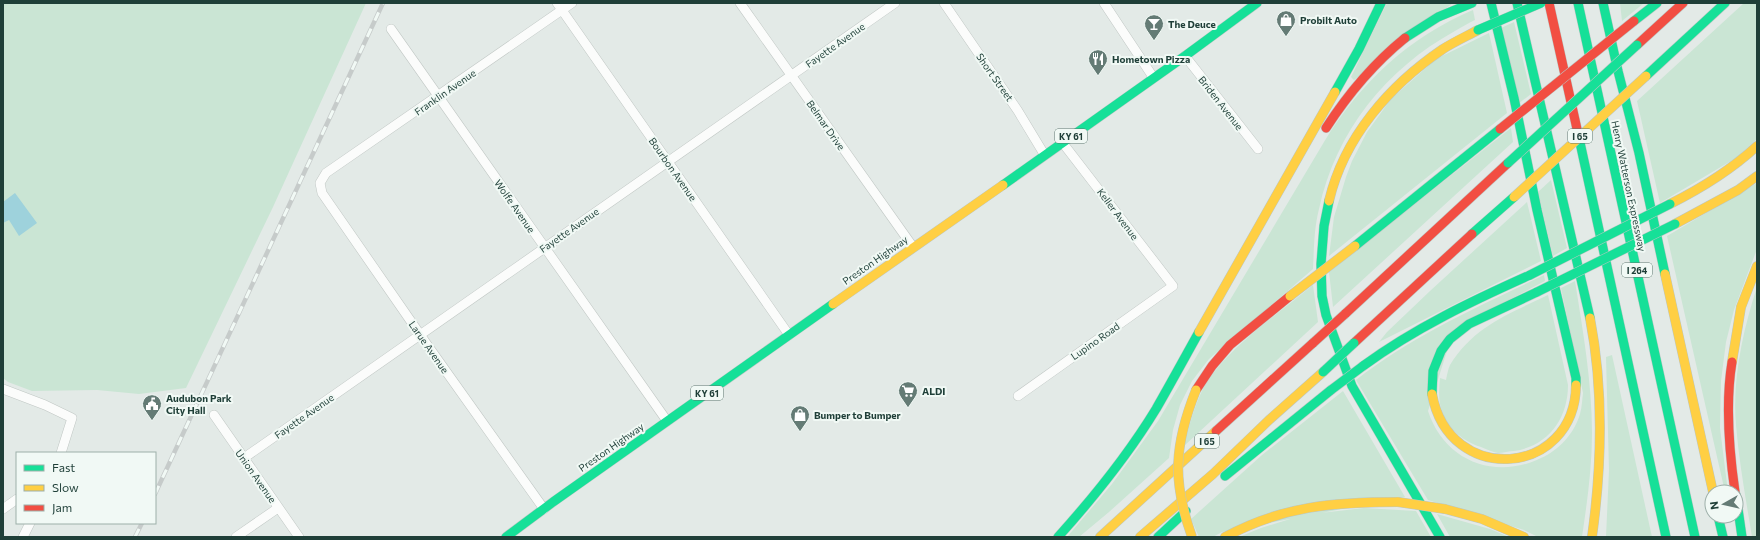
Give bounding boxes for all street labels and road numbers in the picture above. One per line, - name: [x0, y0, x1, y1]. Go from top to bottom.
- street label: Fayette Avenue: [803, 20, 867, 70]
- street label: Short Street: [974, 51, 1016, 103]
- street label: Franklin Avenue: [412, 66, 478, 118]
- street label: Briden Avenue: [1196, 74, 1246, 132]
- street label: Belmar Drive: [804, 98, 848, 152]
- street label: Henry Watterson Expressway: [1609, 120, 1649, 252]
- road number: KY 61: [1055, 129, 1087, 143]
- road number: I 65: [1568, 129, 1592, 143]
- street label: Bourbon Avenue: [647, 135, 699, 203]
- street label: Wolfe Avenue: [492, 177, 538, 235]
- street label: Keller Avenue: [1095, 186, 1141, 242]
- street label: Fayette Avenue: [537, 205, 601, 255]
- street label: Preston Highway: [840, 233, 910, 287]
- road number: I 264: [1622, 263, 1652, 277]
- street label: Larue Avenue: [407, 319, 451, 375]
- street label: Lupino Road: [1068, 320, 1122, 362]
- road number: KY 61: [691, 386, 723, 400]
- street label: Fayette Avenue: [272, 391, 336, 441]
- street label: Preston Highway: [576, 420, 646, 474]
- road number: I 65: [1195, 434, 1219, 448]
- street label: Union Avenue: [233, 447, 279, 505]

